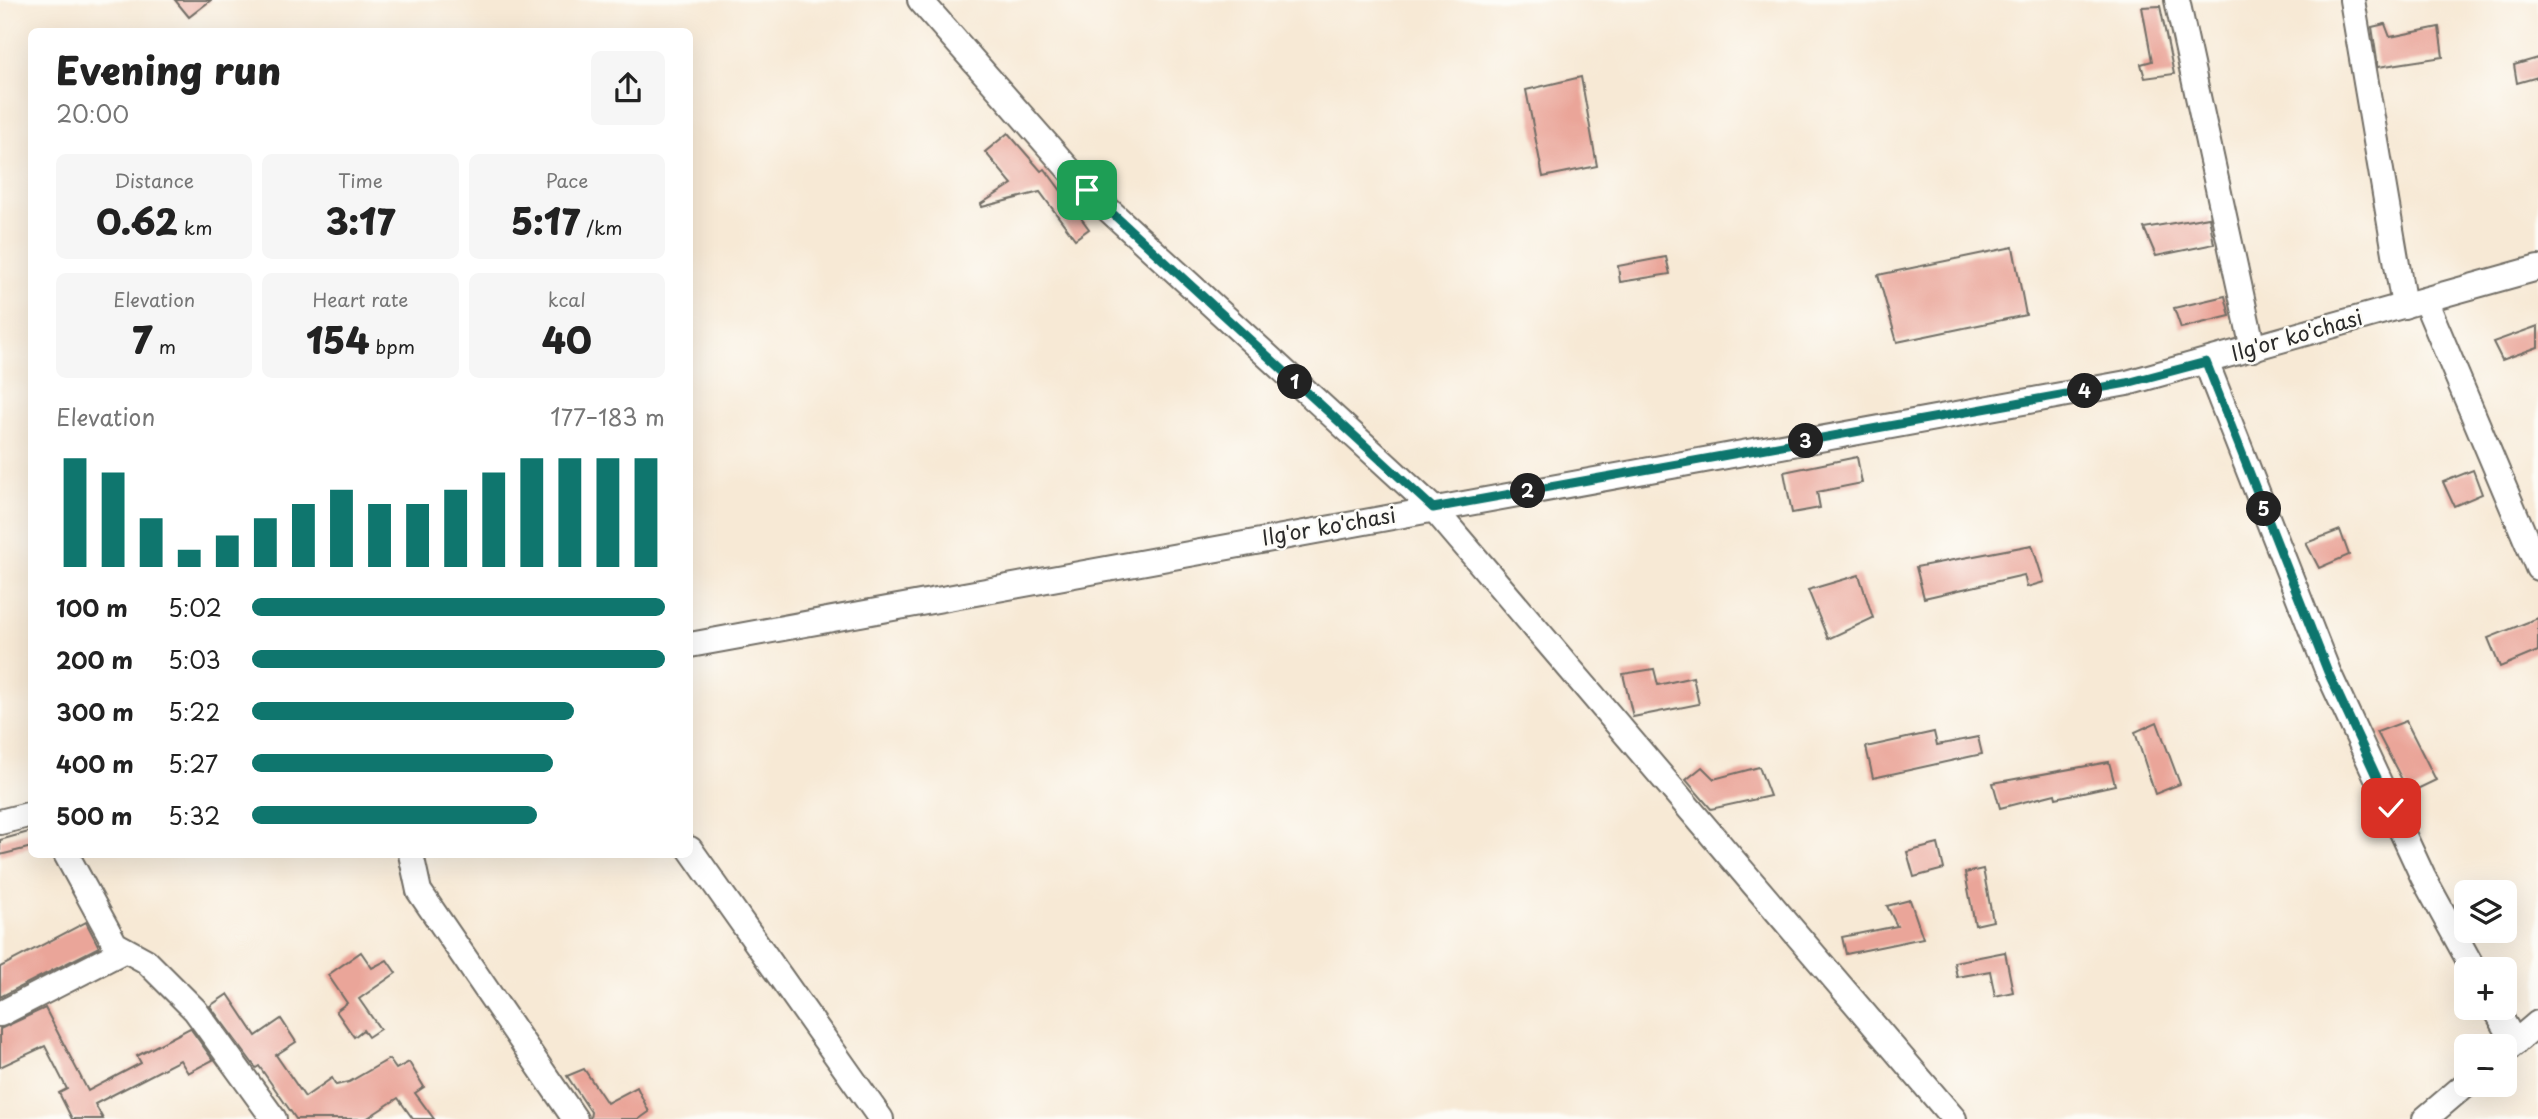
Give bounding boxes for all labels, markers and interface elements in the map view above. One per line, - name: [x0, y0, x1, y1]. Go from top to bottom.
- text: Evening run: [56, 41, 281, 98]
- button: share: [591, 51, 665, 125]
- text: 20:00: [56, 96, 129, 131]
- pin: [1057, 160, 1117, 220]
- text: Distance: [114, 166, 194, 194]
- text: Time: [338, 166, 383, 194]
- text: Pace: [545, 166, 588, 194]
- icon: arrive: [1068, 171, 1106, 209]
- text: 0.62: [96, 194, 178, 247]
- text: 3:17: [326, 194, 395, 247]
- text: 5:17: [511, 194, 580, 247]
- text: km: [178, 213, 212, 241]
- text: /km: [580, 213, 623, 241]
- text: Elevation: [113, 285, 195, 313]
- text: Heart rate: [313, 285, 408, 313]
- text: kcal: [548, 285, 586, 313]
- street label: Ilg'or ko'chasi: [2227, 300, 2366, 368]
- text: 7: [132, 313, 153, 366]
- text: 154: [306, 313, 369, 366]
- text: 40: [542, 313, 592, 366]
- text: m: [153, 332, 176, 360]
- text: bpm: [369, 332, 415, 360]
- pin: 1: [1278, 364, 1312, 400]
- text: 1: [1290, 367, 1299, 395]
- pin: 4: [2068, 374, 2102, 408]
- text: 4: [2078, 376, 2091, 404]
- text: Elevation: [56, 399, 155, 434]
- text: 177–183 m: [550, 399, 665, 434]
- pin: 3: [1788, 424, 1824, 458]
- text: 3: [1799, 426, 1812, 454]
- pin: 2: [1510, 474, 1546, 508]
- text: 2: [1521, 476, 1534, 504]
- pin: 5: [2246, 491, 2282, 526]
- text: 5: [2257, 494, 2270, 522]
- street label: Ilg'or ko'chasi: [1259, 498, 1398, 553]
- text: 100 m: [56, 590, 128, 625]
- text: 5:02: [168, 590, 222, 625]
- text: 200 m: [56, 642, 133, 677]
- text: 5:03: [168, 642, 221, 677]
- text: 300 m: [56, 694, 134, 729]
- text: 5:22: [168, 694, 220, 729]
- text: 400 m: [56, 746, 134, 781]
- text: 5:27: [168, 746, 218, 781]
- pin: [2361, 778, 2421, 838]
- icon: check: [2372, 789, 2410, 827]
- text: 500 m: [56, 798, 133, 833]
- text: 5:32: [168, 798, 220, 833]
- map controls: [2454, 880, 2517, 1097]
- button: layers: [2454, 880, 2517, 943]
- button: +: [2454, 957, 2517, 1020]
- button: −: [2454, 1034, 2517, 1097]

